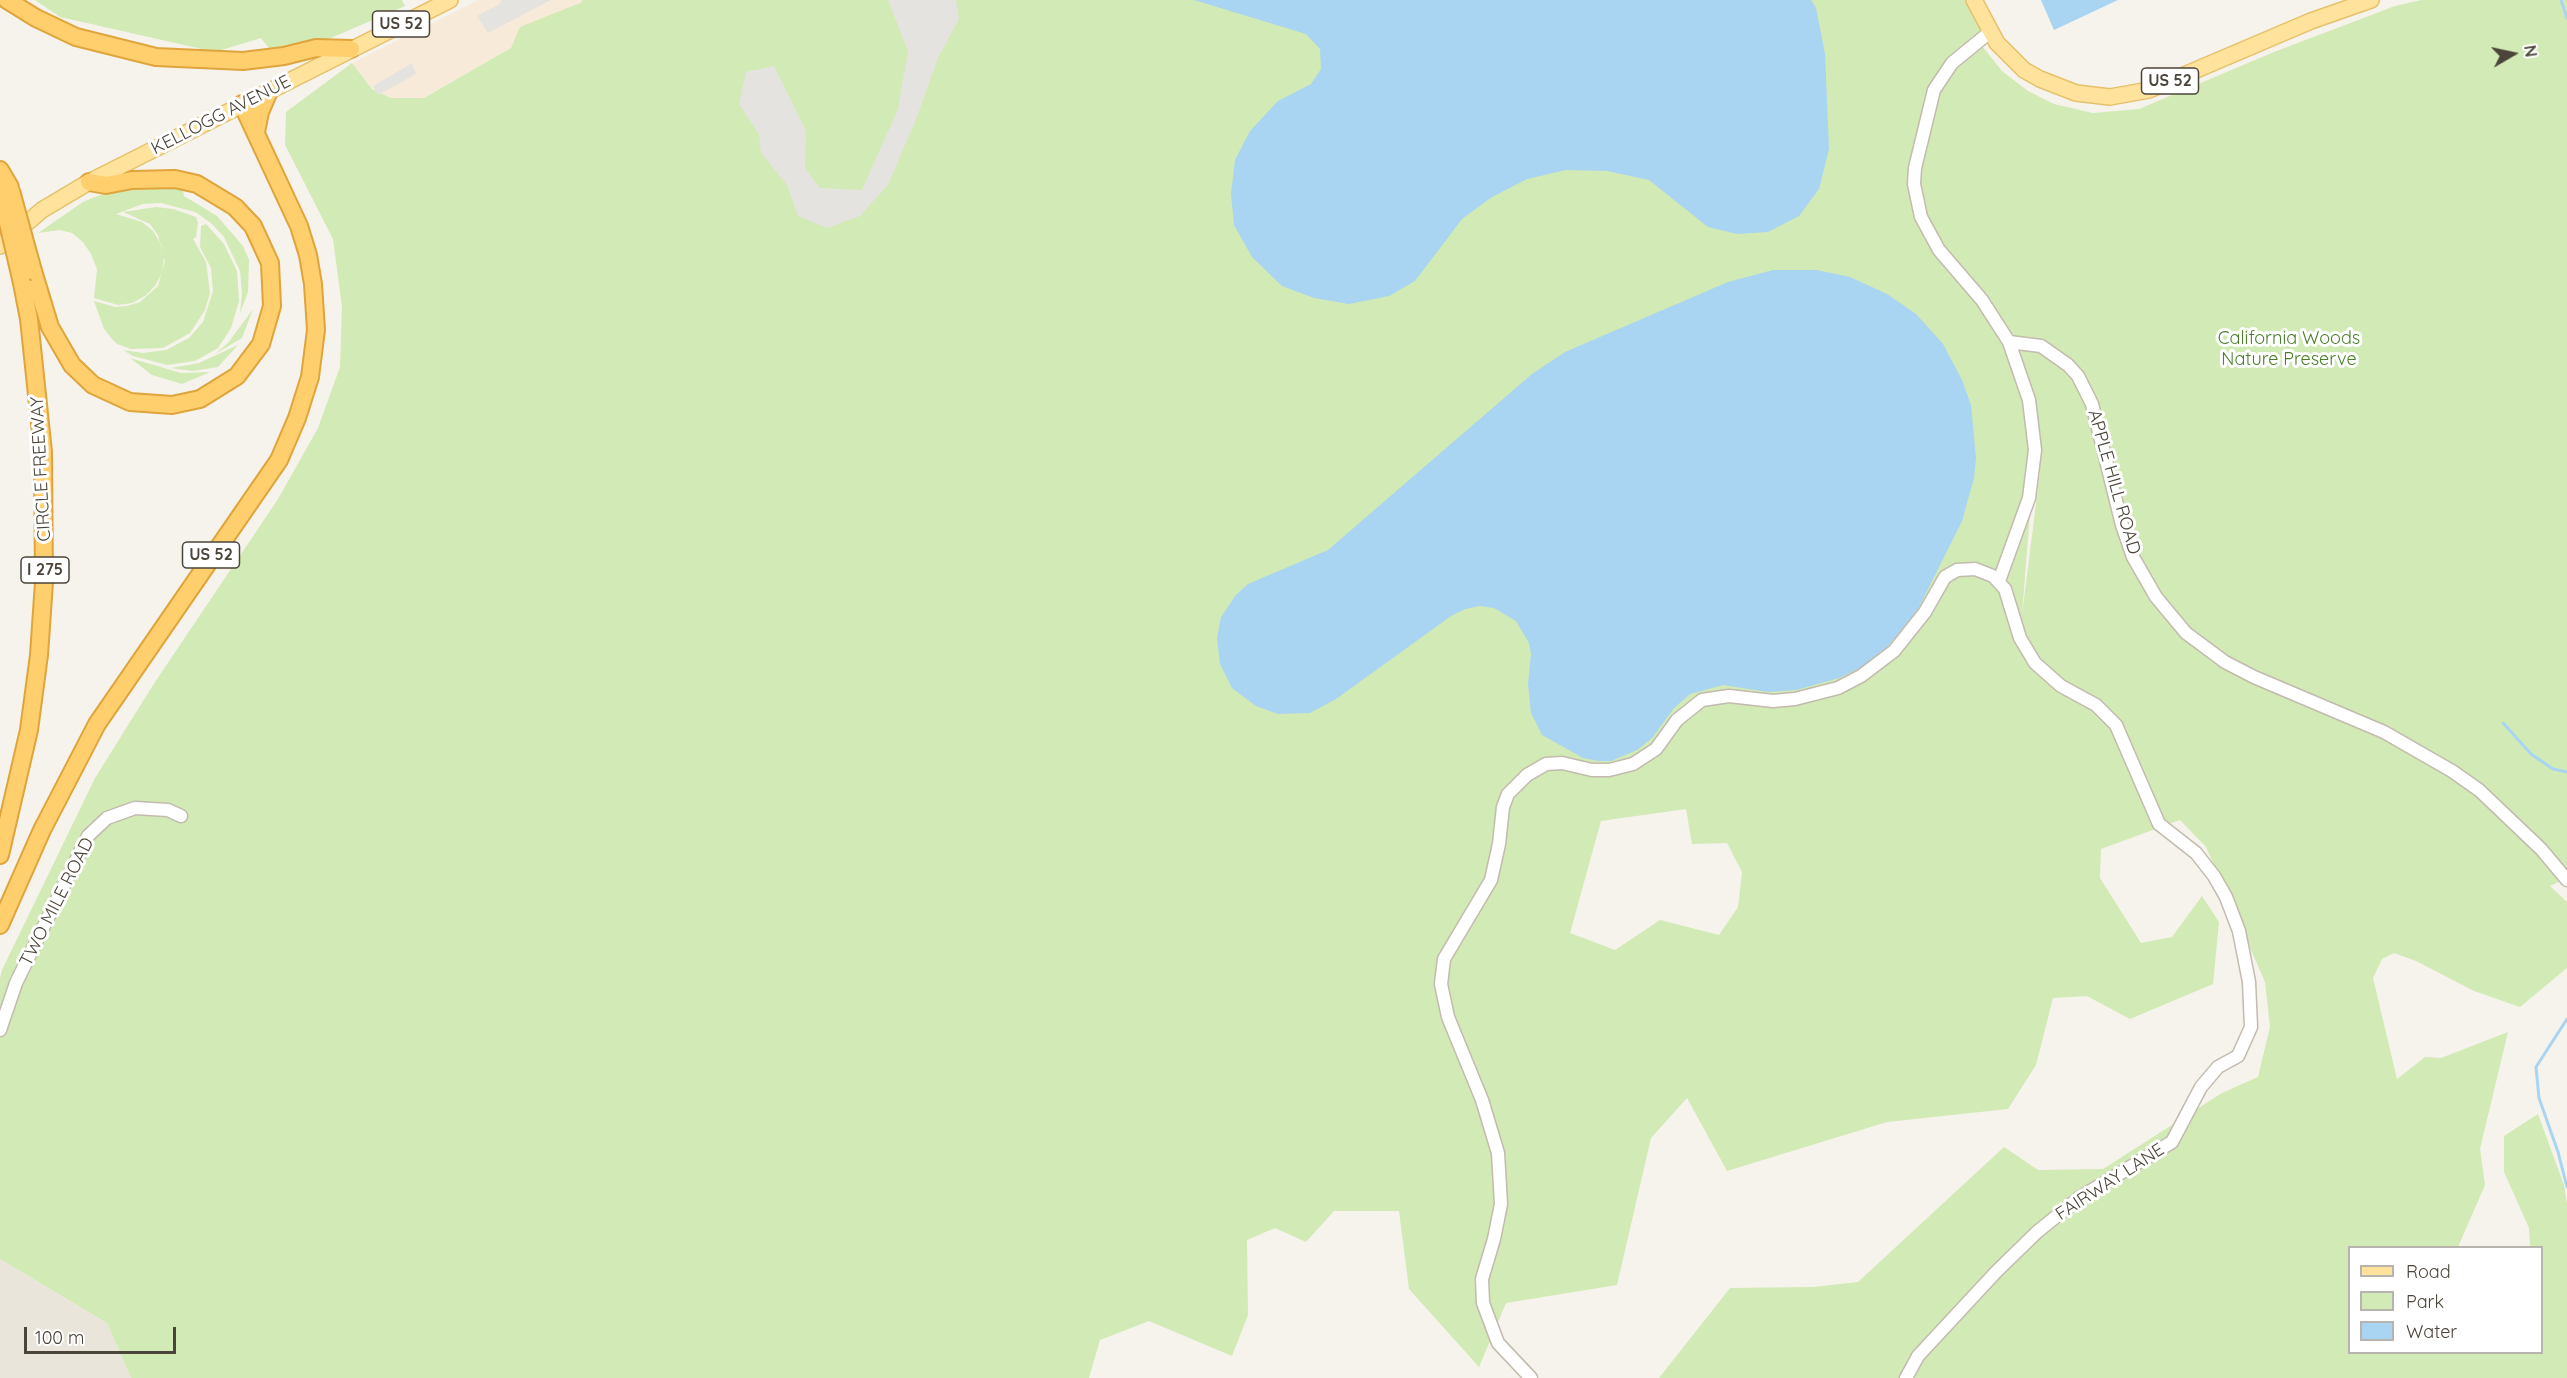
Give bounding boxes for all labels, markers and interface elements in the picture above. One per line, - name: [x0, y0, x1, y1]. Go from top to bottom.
- road number: US 52: [372, 11, 430, 37]
- north arrow: [2483, 24, 2543, 84]
- text: N: [2520, 44, 2542, 59]
- road number: US 52: [2142, 68, 2198, 94]
- street label: KELLOGG AVENUE: [148, 71, 294, 159]
- park label: California Woods Nature Preserve: [2218, 328, 2360, 370]
- street label: CIRCLE FREEWAY: [26, 396, 56, 542]
- street label: APPLE HILL ROAD: [2083, 407, 2145, 557]
- road number: US 52: [182, 542, 240, 568]
- road number: I 275: [21, 557, 69, 583]
- street label: TWO MILE ROAD: [15, 834, 99, 970]
- street label: FAIRWAY LANE: [2052, 1139, 2168, 1225]
- legend: [2348, 1246, 2543, 1354]
- text: Road: [2406, 1260, 2451, 1283]
- text: Park: [2406, 1290, 2444, 1313]
- scale bar: [27, 1315, 178, 1353]
- text: Water: [2406, 1320, 2457, 1343]
- text: 100 m: [35, 1326, 84, 1349]

